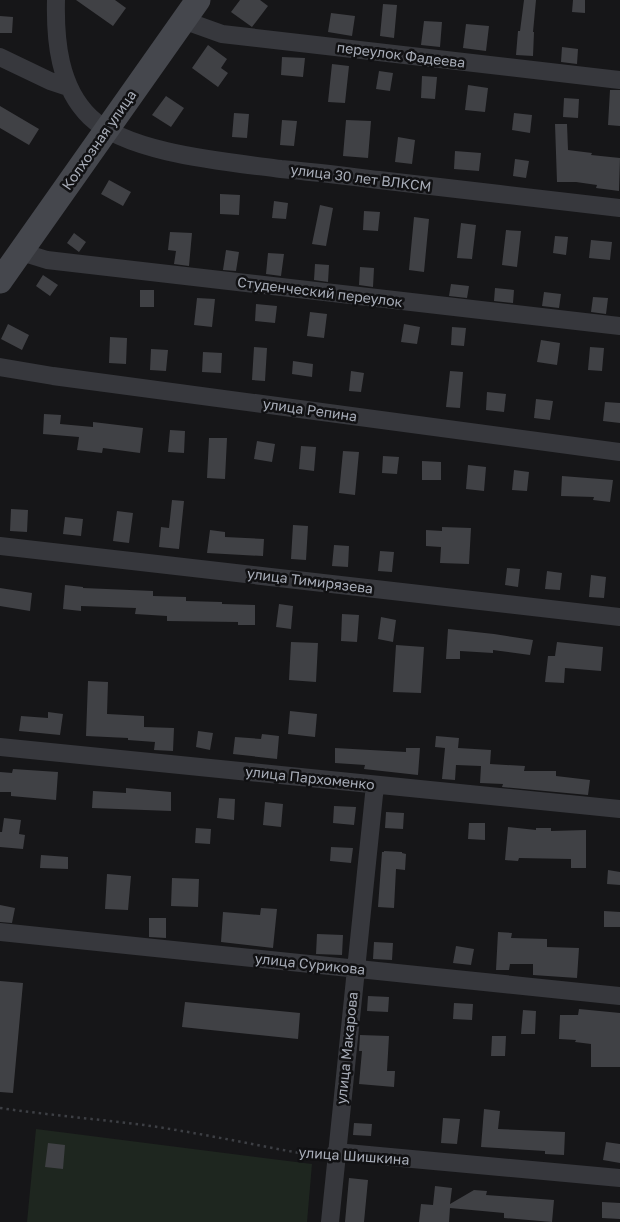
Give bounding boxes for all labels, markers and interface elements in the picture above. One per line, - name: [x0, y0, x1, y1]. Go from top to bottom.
- street label: переулок Фадеева: [336, 38, 466, 71]
- street label: Колхозная улица: [58, 86, 139, 193]
- street label: улица 30 лет ВЛКСМ: [290, 160, 433, 195]
- street label: Студенческий переулок: [236, 273, 404, 310]
- street label: улица Репина: [262, 394, 358, 425]
- street label: улица Тимирязева: [246, 564, 374, 597]
- street label: улица Пархоменко: [245, 762, 376, 793]
- street label: улица Сурикова: [254, 949, 366, 978]
- street label: улица Макарова: [332, 991, 361, 1105]
- street label: улица Шишкина: [298, 1143, 410, 1168]

